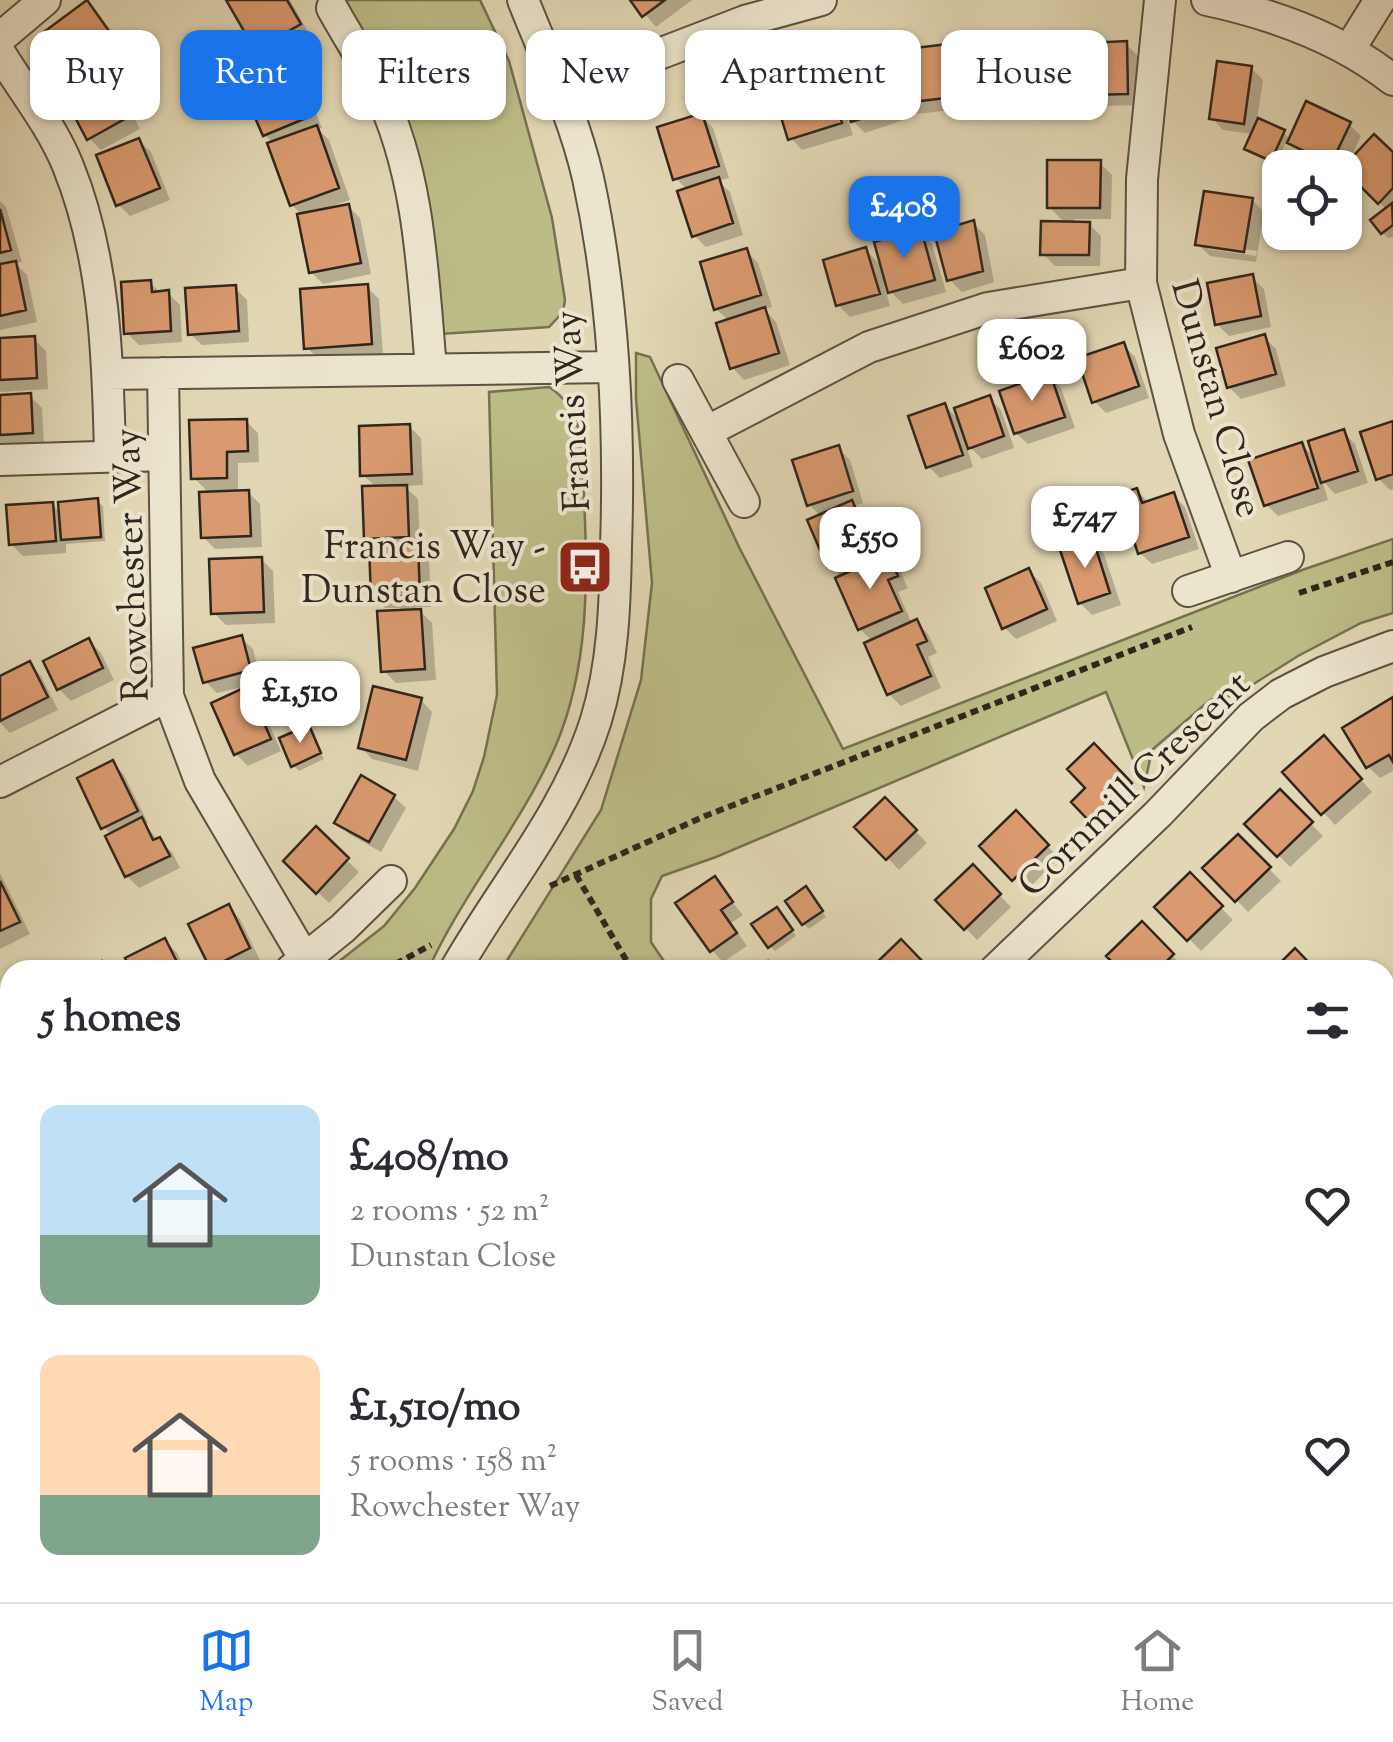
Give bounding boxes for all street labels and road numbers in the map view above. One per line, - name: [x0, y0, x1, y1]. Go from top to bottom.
- street label: Dunstan Close: [1154, 274, 1274, 524]
- street label: Francis Way: [543, 309, 607, 513]
- street label: Rowchester Way: [102, 427, 166, 703]
- street label: Cornmill Crescent: [1007, 660, 1264, 911]

